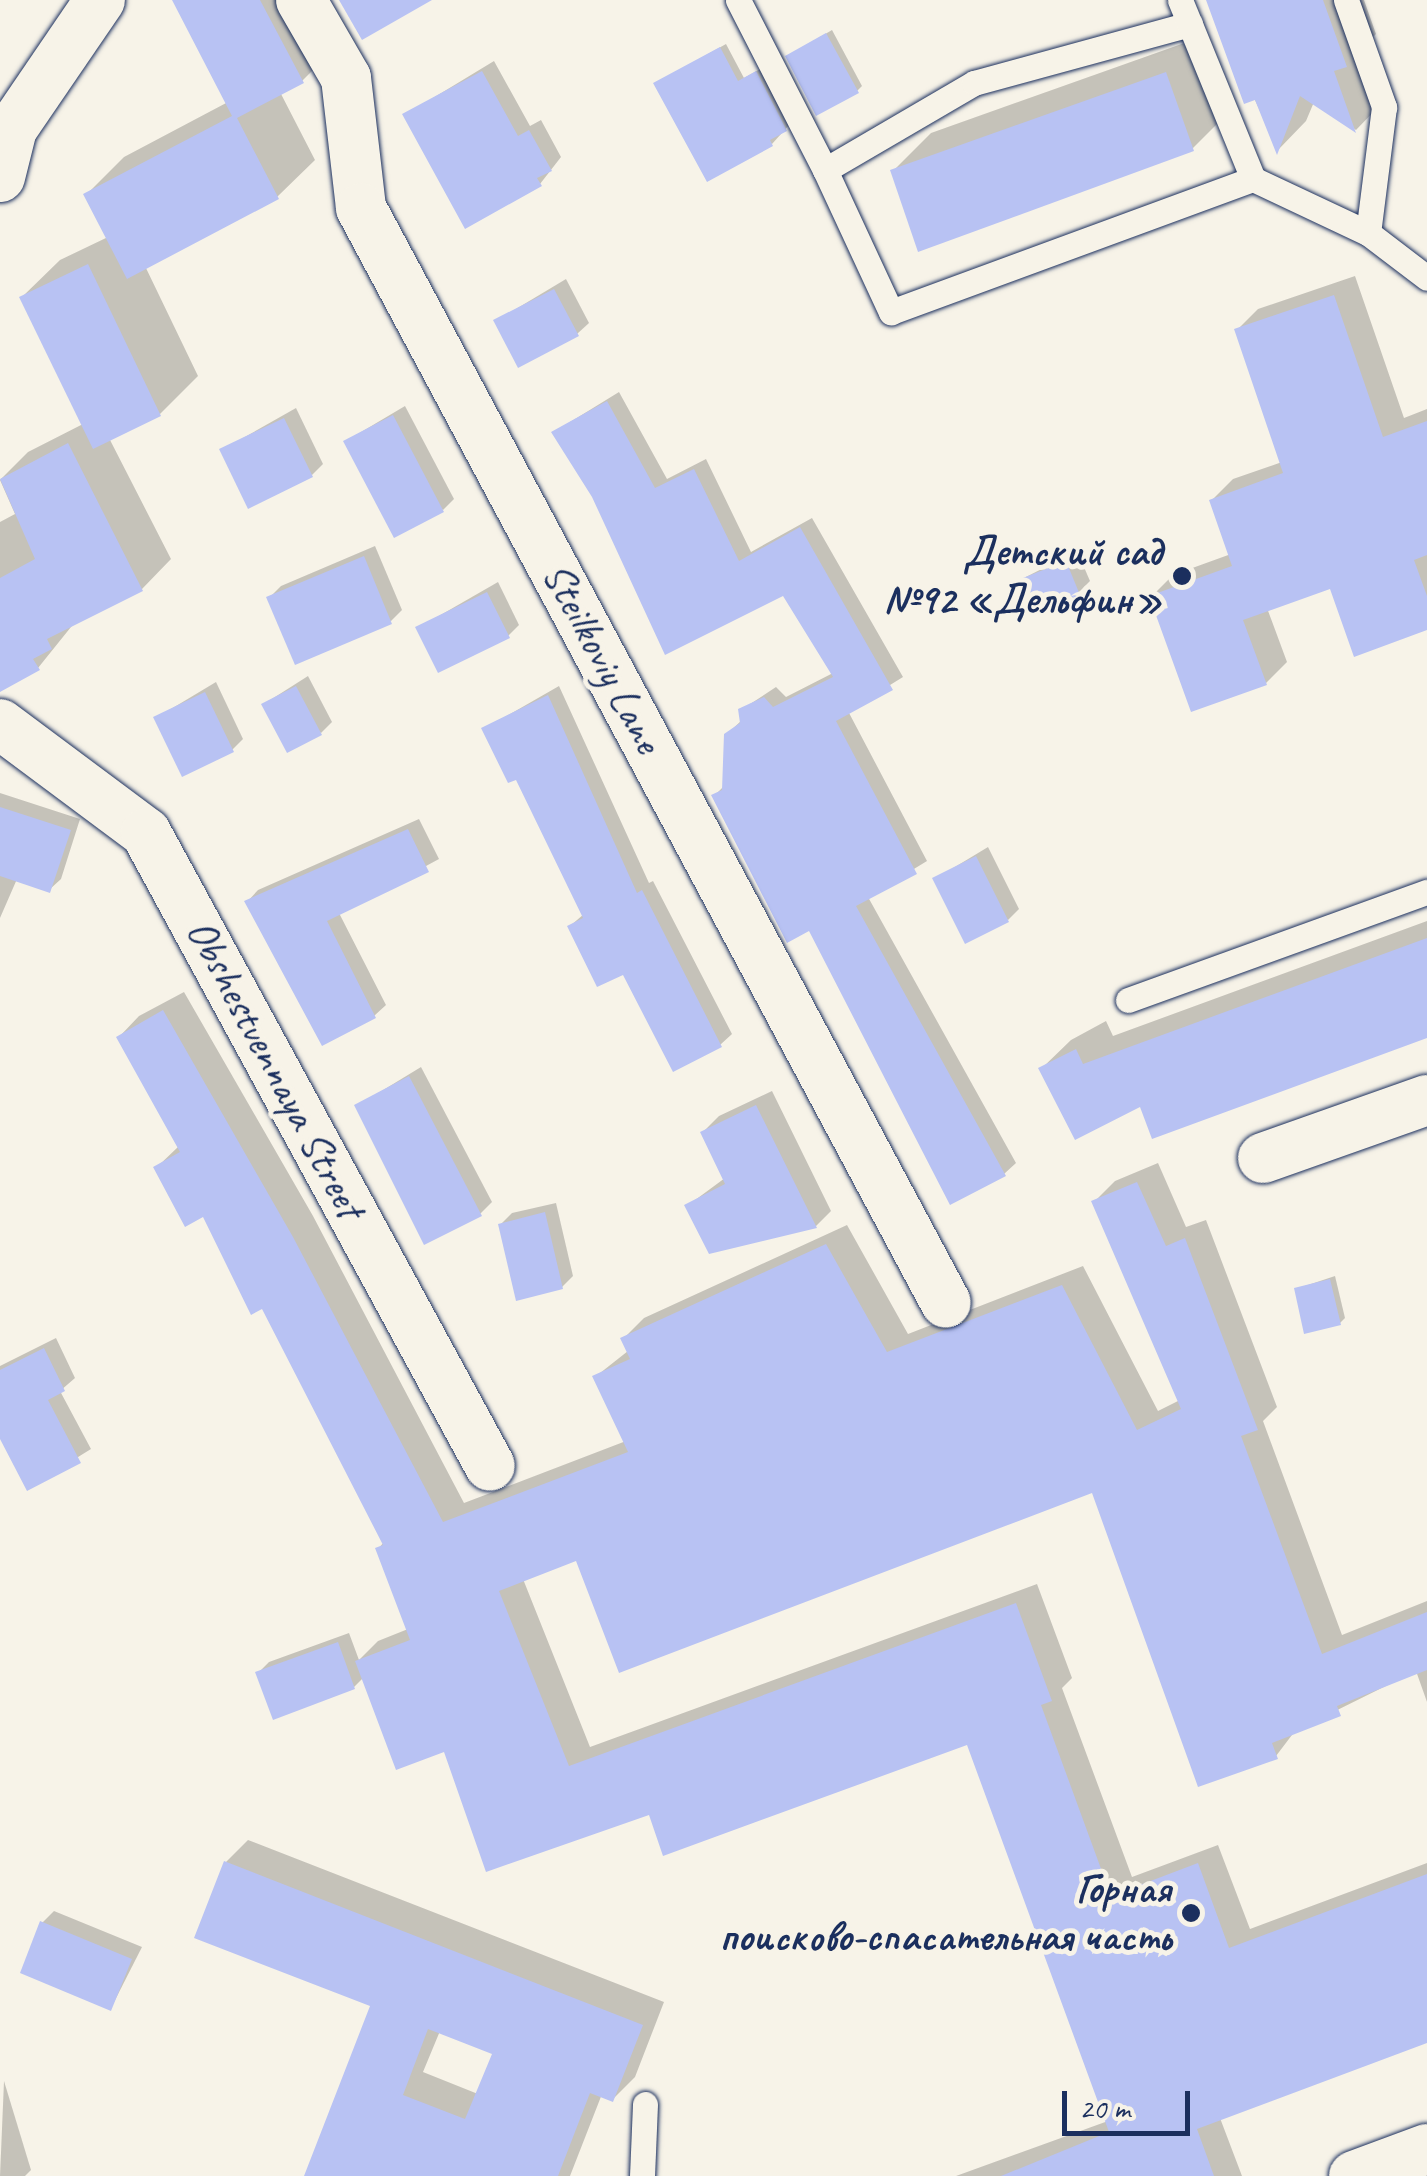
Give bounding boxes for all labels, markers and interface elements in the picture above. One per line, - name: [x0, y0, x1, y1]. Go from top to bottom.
- place label: Детский сад №92 «Дельфин»: [883, 527, 1162, 626]
- street label: Steilkoviy Lane: [531, 554, 673, 762]
- marker: Детский сад №92 «Дельфин»: [1171, 565, 1193, 587]
- street label: Obshestvennaya Street: [175, 911, 375, 1227]
- place label: Горная поисково-спасательная часть: [718, 1864, 1171, 1962]
- marker: Горная поисково-спасательная часть: [1180, 1902, 1202, 1924]
- scale bar: [1067, 2071, 1194, 2133]
- text: 20 m: [1079, 2089, 1130, 2127]

